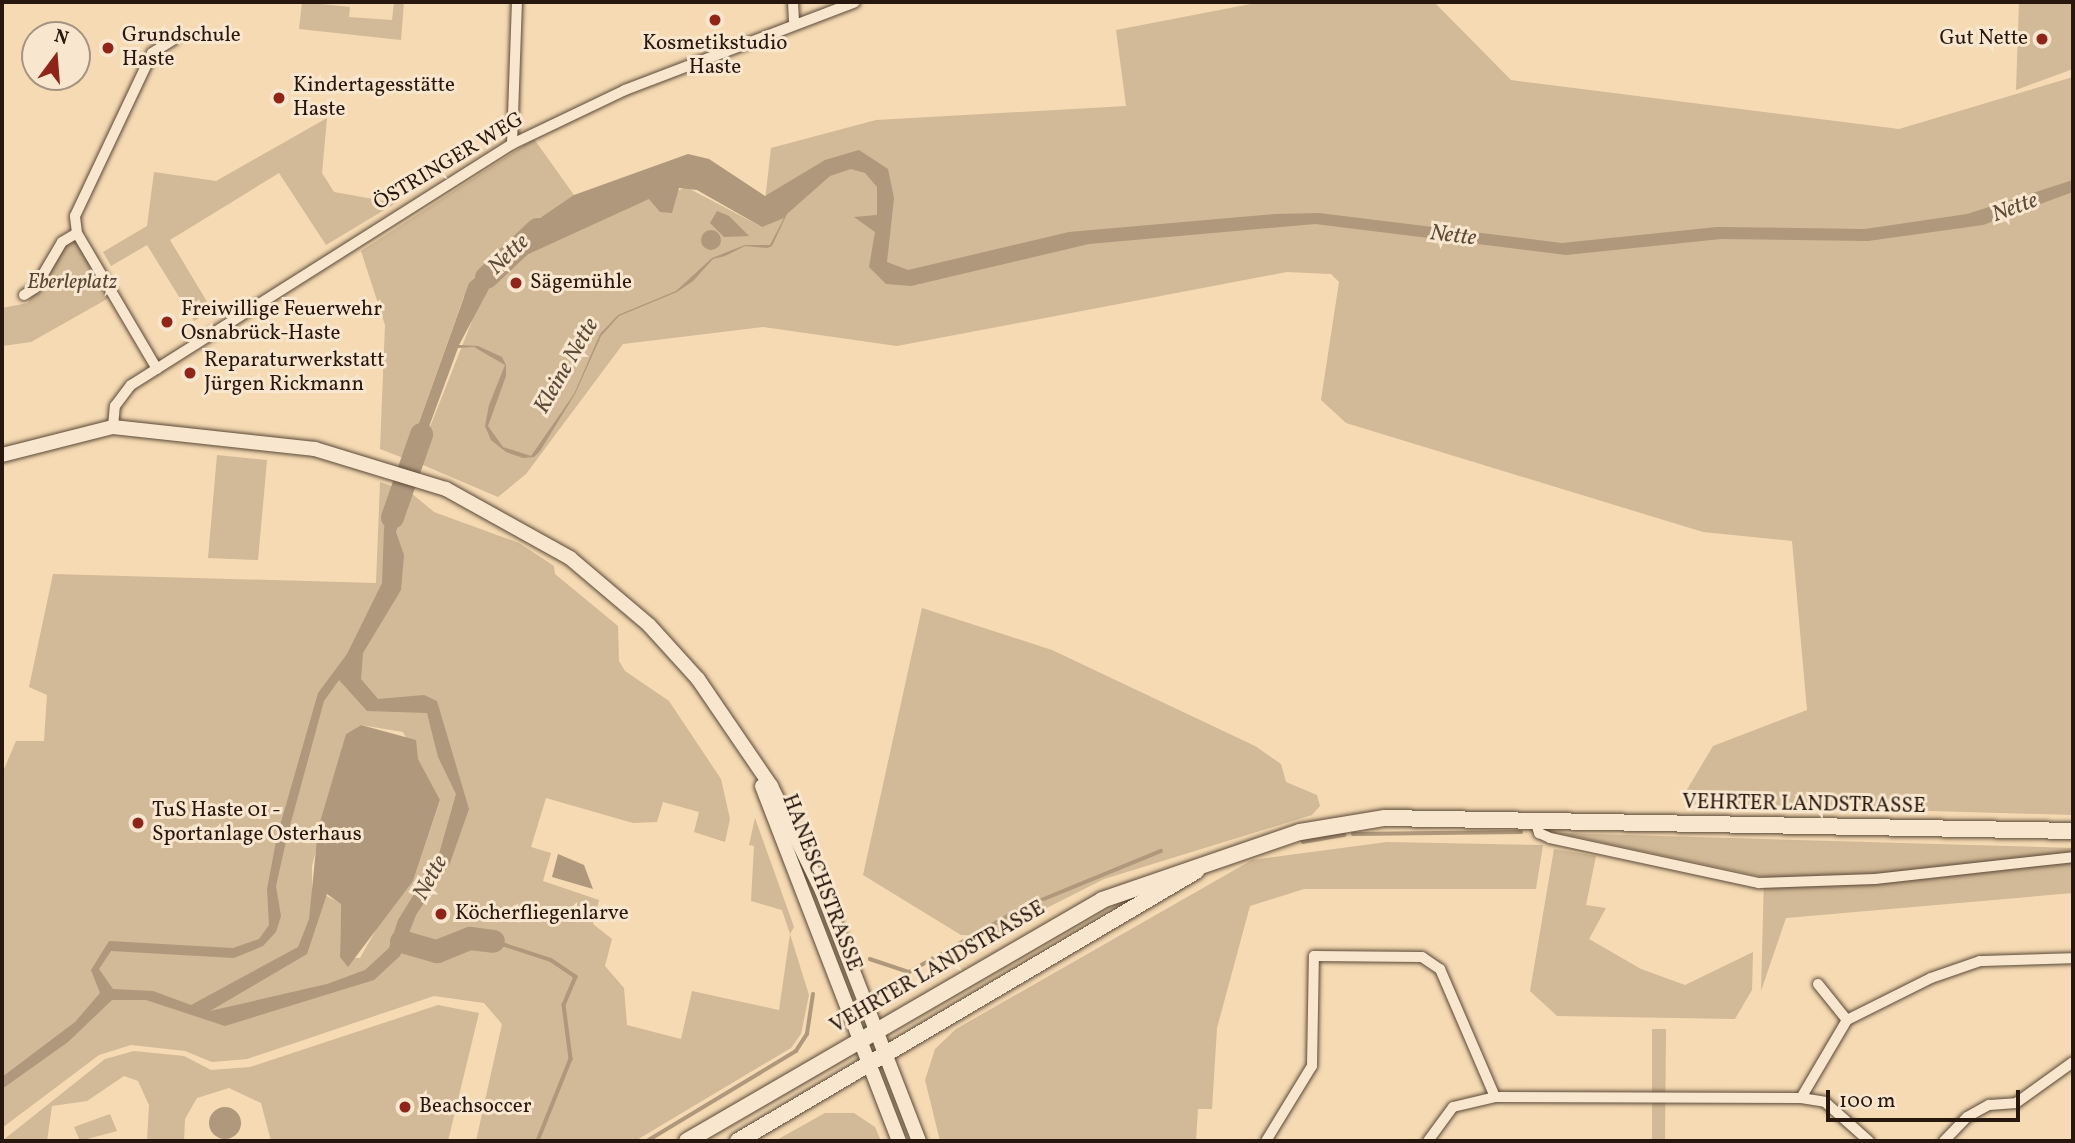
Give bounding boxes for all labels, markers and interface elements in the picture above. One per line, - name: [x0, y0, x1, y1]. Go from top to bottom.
- marker: Kosmetikstudio Haste: [707, 12, 723, 28]
- north arrow: [21, 21, 91, 91]
- text: N: [51, 23, 71, 52]
- place label: Grundschule Haste: [122, 23, 241, 73]
- place label: Gut Nette: [1939, 26, 2028, 52]
- place label: Kosmetikstudio Haste: [643, 31, 787, 81]
- marker: Gut Nette: [2034, 31, 2050, 47]
- marker: Grundschule Haste: [100, 40, 116, 56]
- place label: Kindertagesstätte Haste: [293, 73, 455, 123]
- marker: Kindertagesstätte Haste: [271, 90, 287, 106]
- street label: ÖSTRINGER WEG: [369, 107, 529, 217]
- water label: Nette: [1988, 187, 2042, 229]
- water label: Nette: [1428, 219, 1478, 253]
- water label: Nette: [483, 229, 535, 281]
- park label: Eberleplatz: [27, 270, 117, 296]
- place label: Sägemühle: [530, 270, 632, 296]
- marker: Sägemühle: [508, 275, 524, 291]
- place label: Freiwillige Feuerwehr Osnabrück-Haste: [181, 297, 382, 347]
- water label: Kleine Nette: [529, 313, 605, 419]
- marker: Freiwillige Feuerwehr Osnabrück-Haste: [159, 314, 175, 330]
- place label: Reparaturwerkstatt Jürgen Rickmann: [204, 348, 385, 398]
- marker: Reparaturwerkstatt Jürgen Rickmann: [182, 365, 198, 381]
- street label: VEHRTER LANDSTRASSE: [1682, 790, 1926, 820]
- street label: HANESCHSTRASSE: [776, 791, 866, 975]
- place label: TuS Haste 01 - Sportanlage Osterhaus: [152, 798, 362, 848]
- marker: TuS Haste 01 - Sportanlage Osterhaus: [130, 815, 146, 831]
- water label: Nette: [408, 851, 454, 905]
- street label: VEHRTER LANDSTRASSE: [826, 896, 1050, 1040]
- place label: Köcherfliegenlarve: [455, 901, 629, 927]
- marker: Köcherfliegenlarve: [433, 906, 449, 922]
- scale bar: [1830, 1076, 2024, 1120]
- text: 100 m: [1839, 1087, 1896, 1116]
- place label: Beachsoccer: [419, 1094, 532, 1120]
- marker: Beachsoccer: [397, 1099, 413, 1115]

